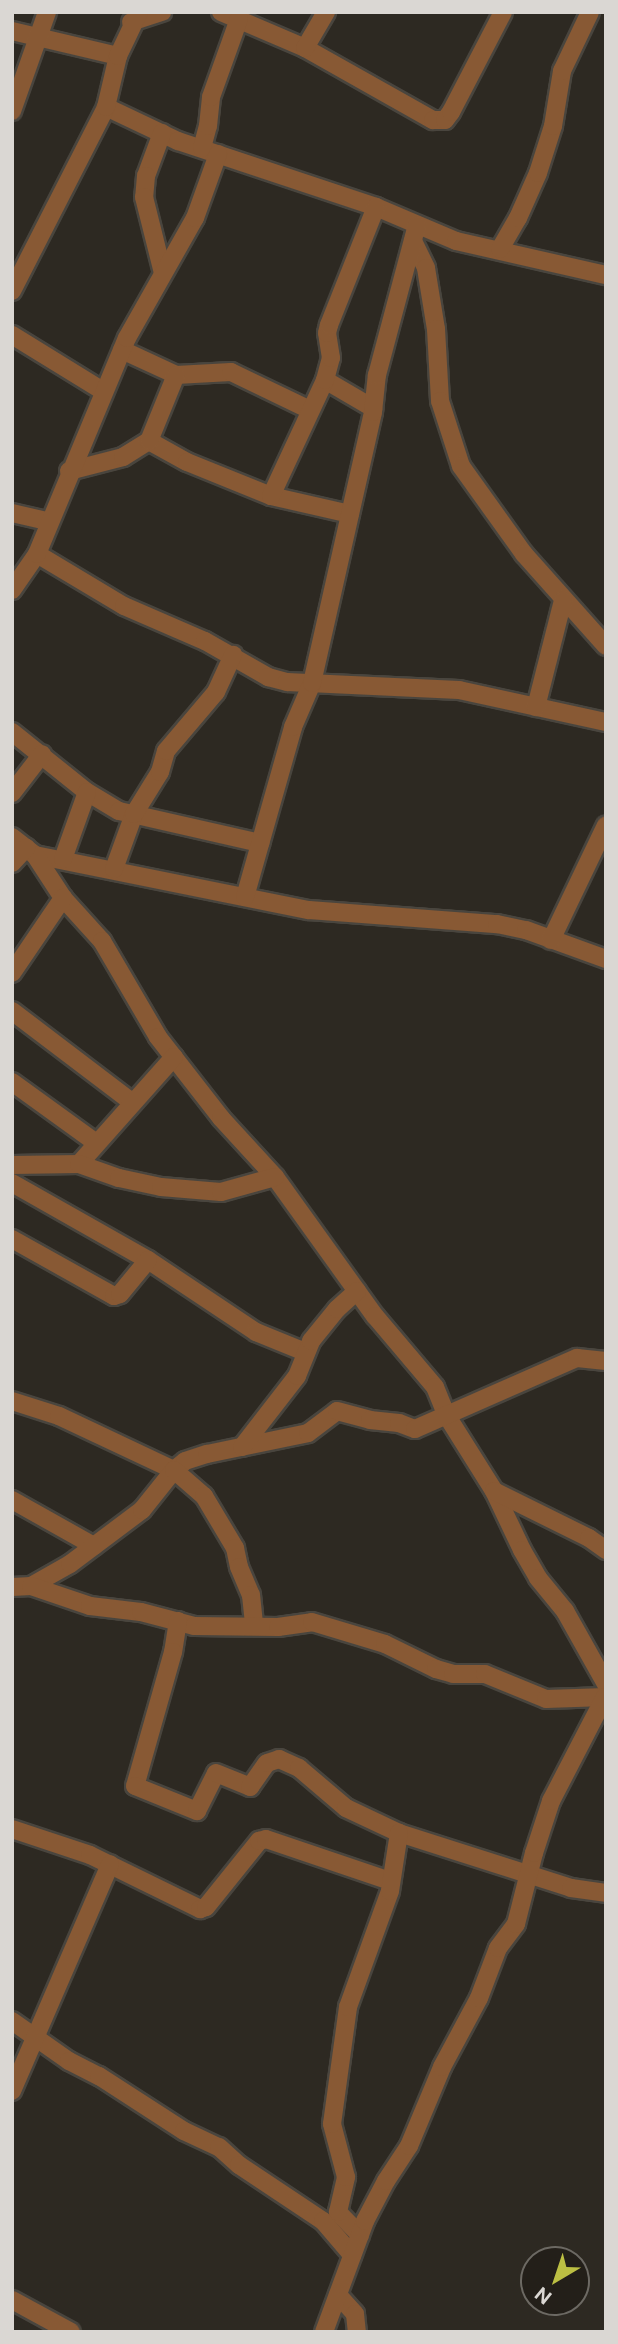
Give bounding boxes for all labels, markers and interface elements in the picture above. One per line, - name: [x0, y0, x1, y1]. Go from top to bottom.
- north arrow: [520, 2246, 590, 2316]
- text: N: [530, 2283, 556, 2309]

